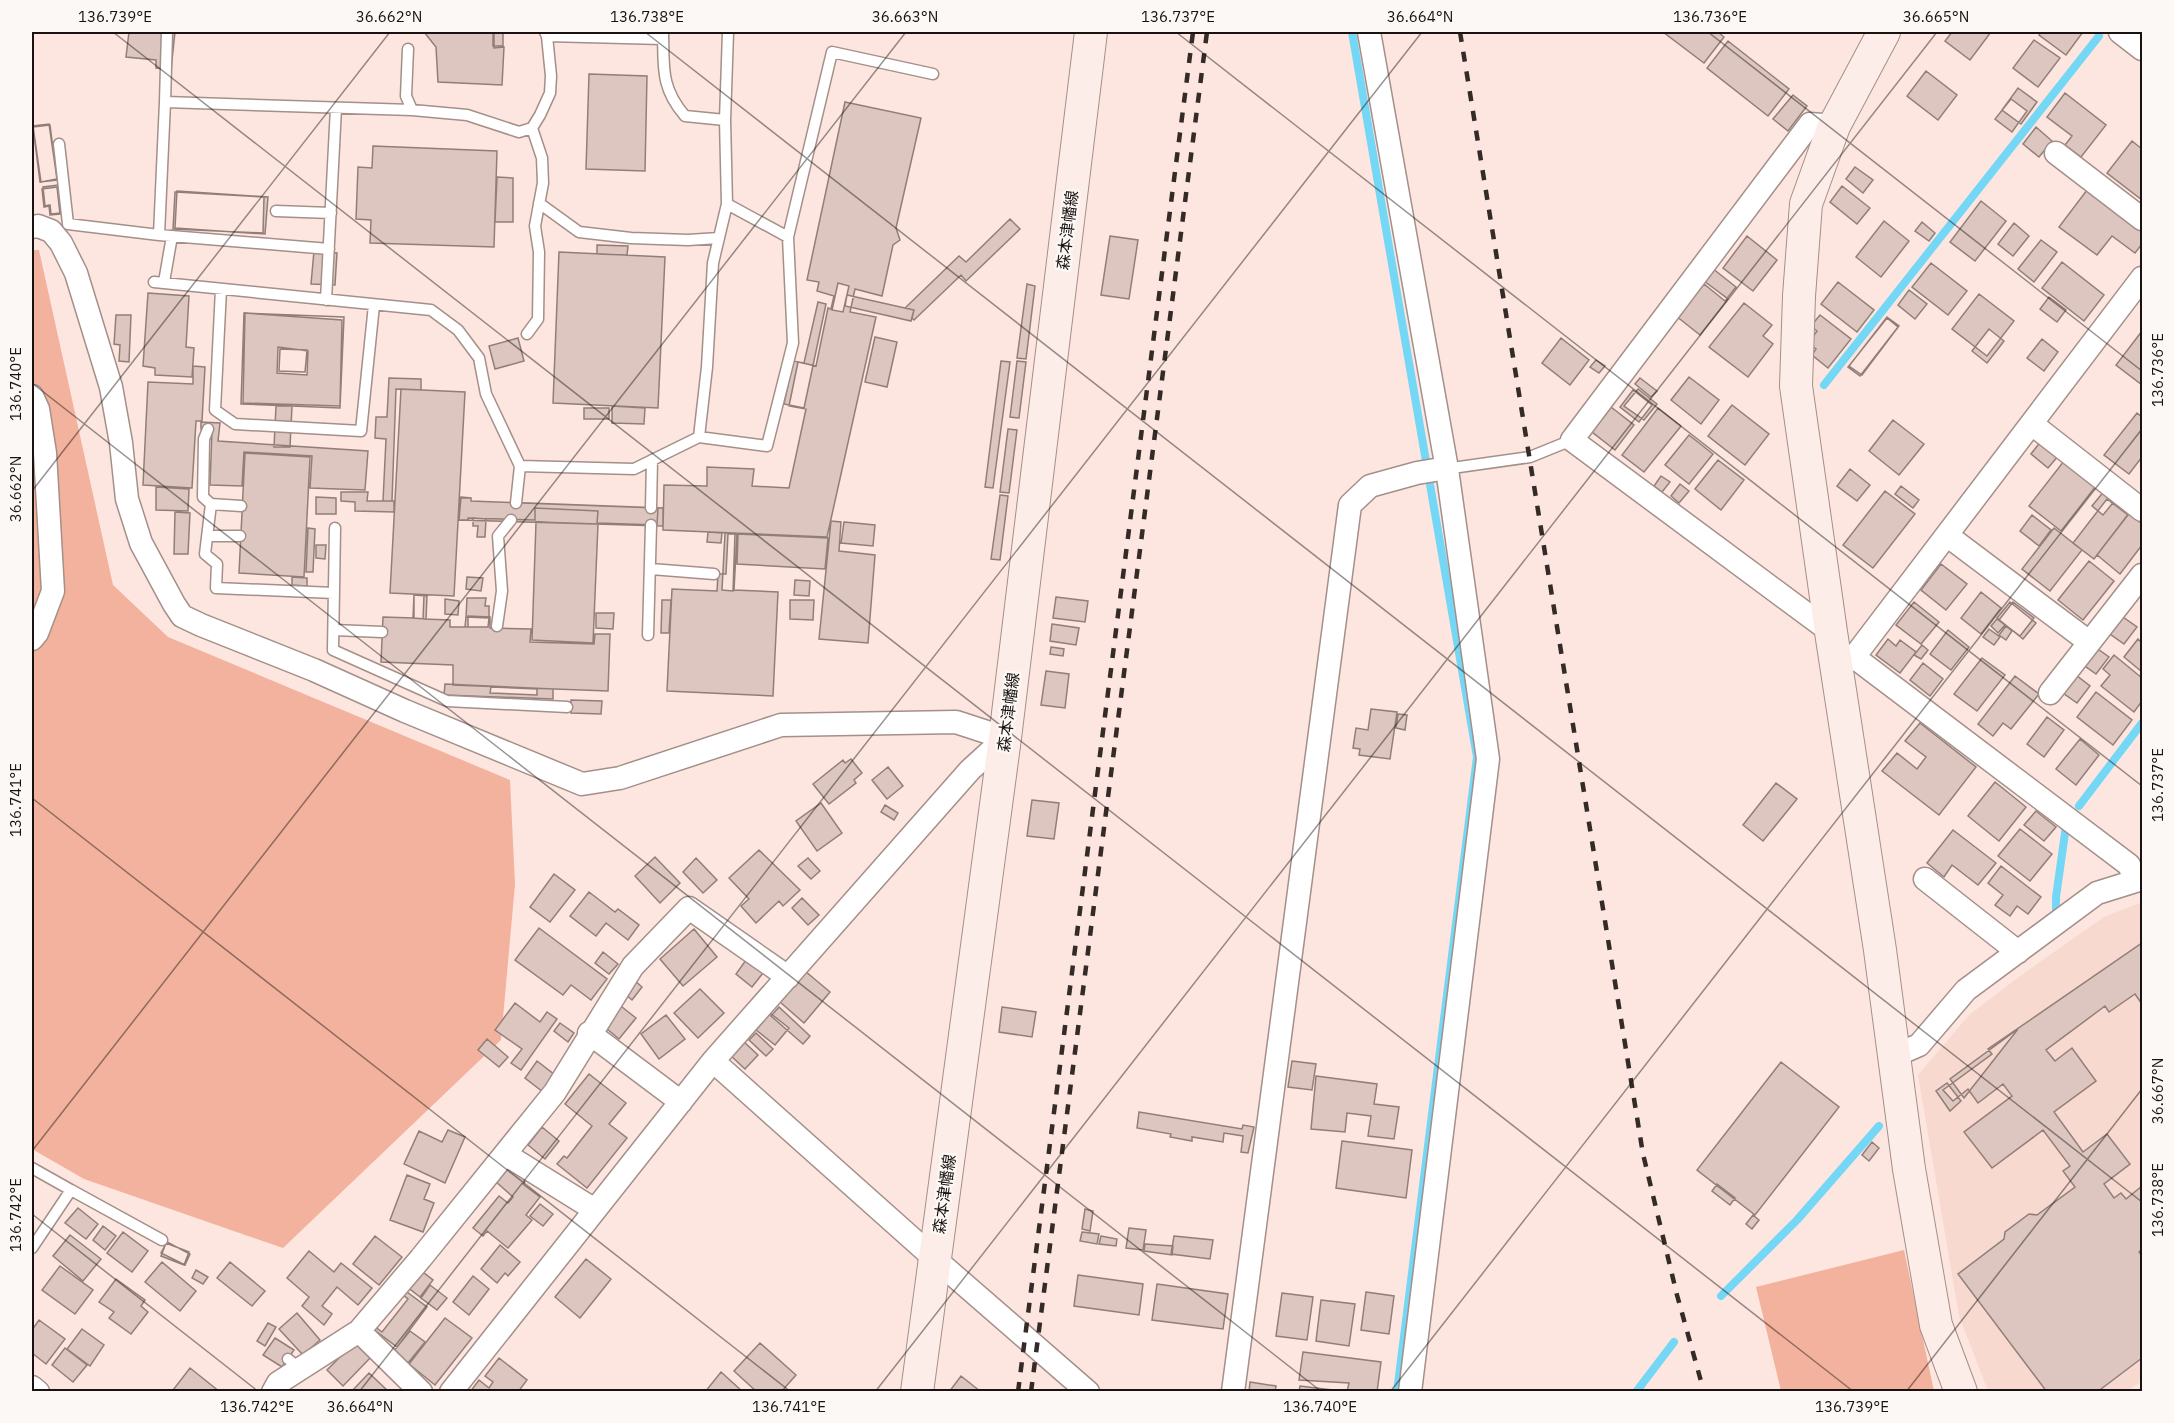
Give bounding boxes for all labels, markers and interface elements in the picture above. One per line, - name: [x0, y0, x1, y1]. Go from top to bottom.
- text: 136.739°E: [78, 7, 152, 26]
- text: 36.662°N: [356, 7, 422, 26]
- text: 136.738°E: [610, 7, 684, 26]
- text: 36.663°N: [872, 7, 938, 26]
- text: 136.737°E: [1141, 7, 1215, 26]
- text: 36.664°N: [1387, 7, 1453, 26]
- text: 136.736°E: [1673, 7, 1747, 26]
- text: 36.665°N: [1903, 7, 1969, 26]
- street label: 森本津幡線: [1052, 189, 1082, 271]
- text: 136.736°E: [2148, 333, 2167, 407]
- text: 136.740°E: [6, 347, 25, 421]
- text: 36.662°N: [6, 456, 25, 522]
- street label: 森本津幡線: [993, 671, 1023, 753]
- text: 136.737°E: [2148, 748, 2167, 822]
- text: 136.741°E: [6, 763, 25, 837]
- text: 36.667°N: [2148, 1058, 2167, 1124]
- street label: 森本津幡線: [929, 1153, 959, 1235]
- text: 136.738°E: [2148, 1163, 2167, 1237]
- text: 136.742°E: [6, 1178, 25, 1252]
- text: 136.742°E: [220, 1397, 294, 1416]
- text: 36.664°N: [327, 1397, 393, 1416]
- text: 136.741°E: [752, 1397, 826, 1416]
- text: 136.740°E: [1283, 1397, 1357, 1416]
- text: 136.739°E: [1815, 1397, 1889, 1416]

